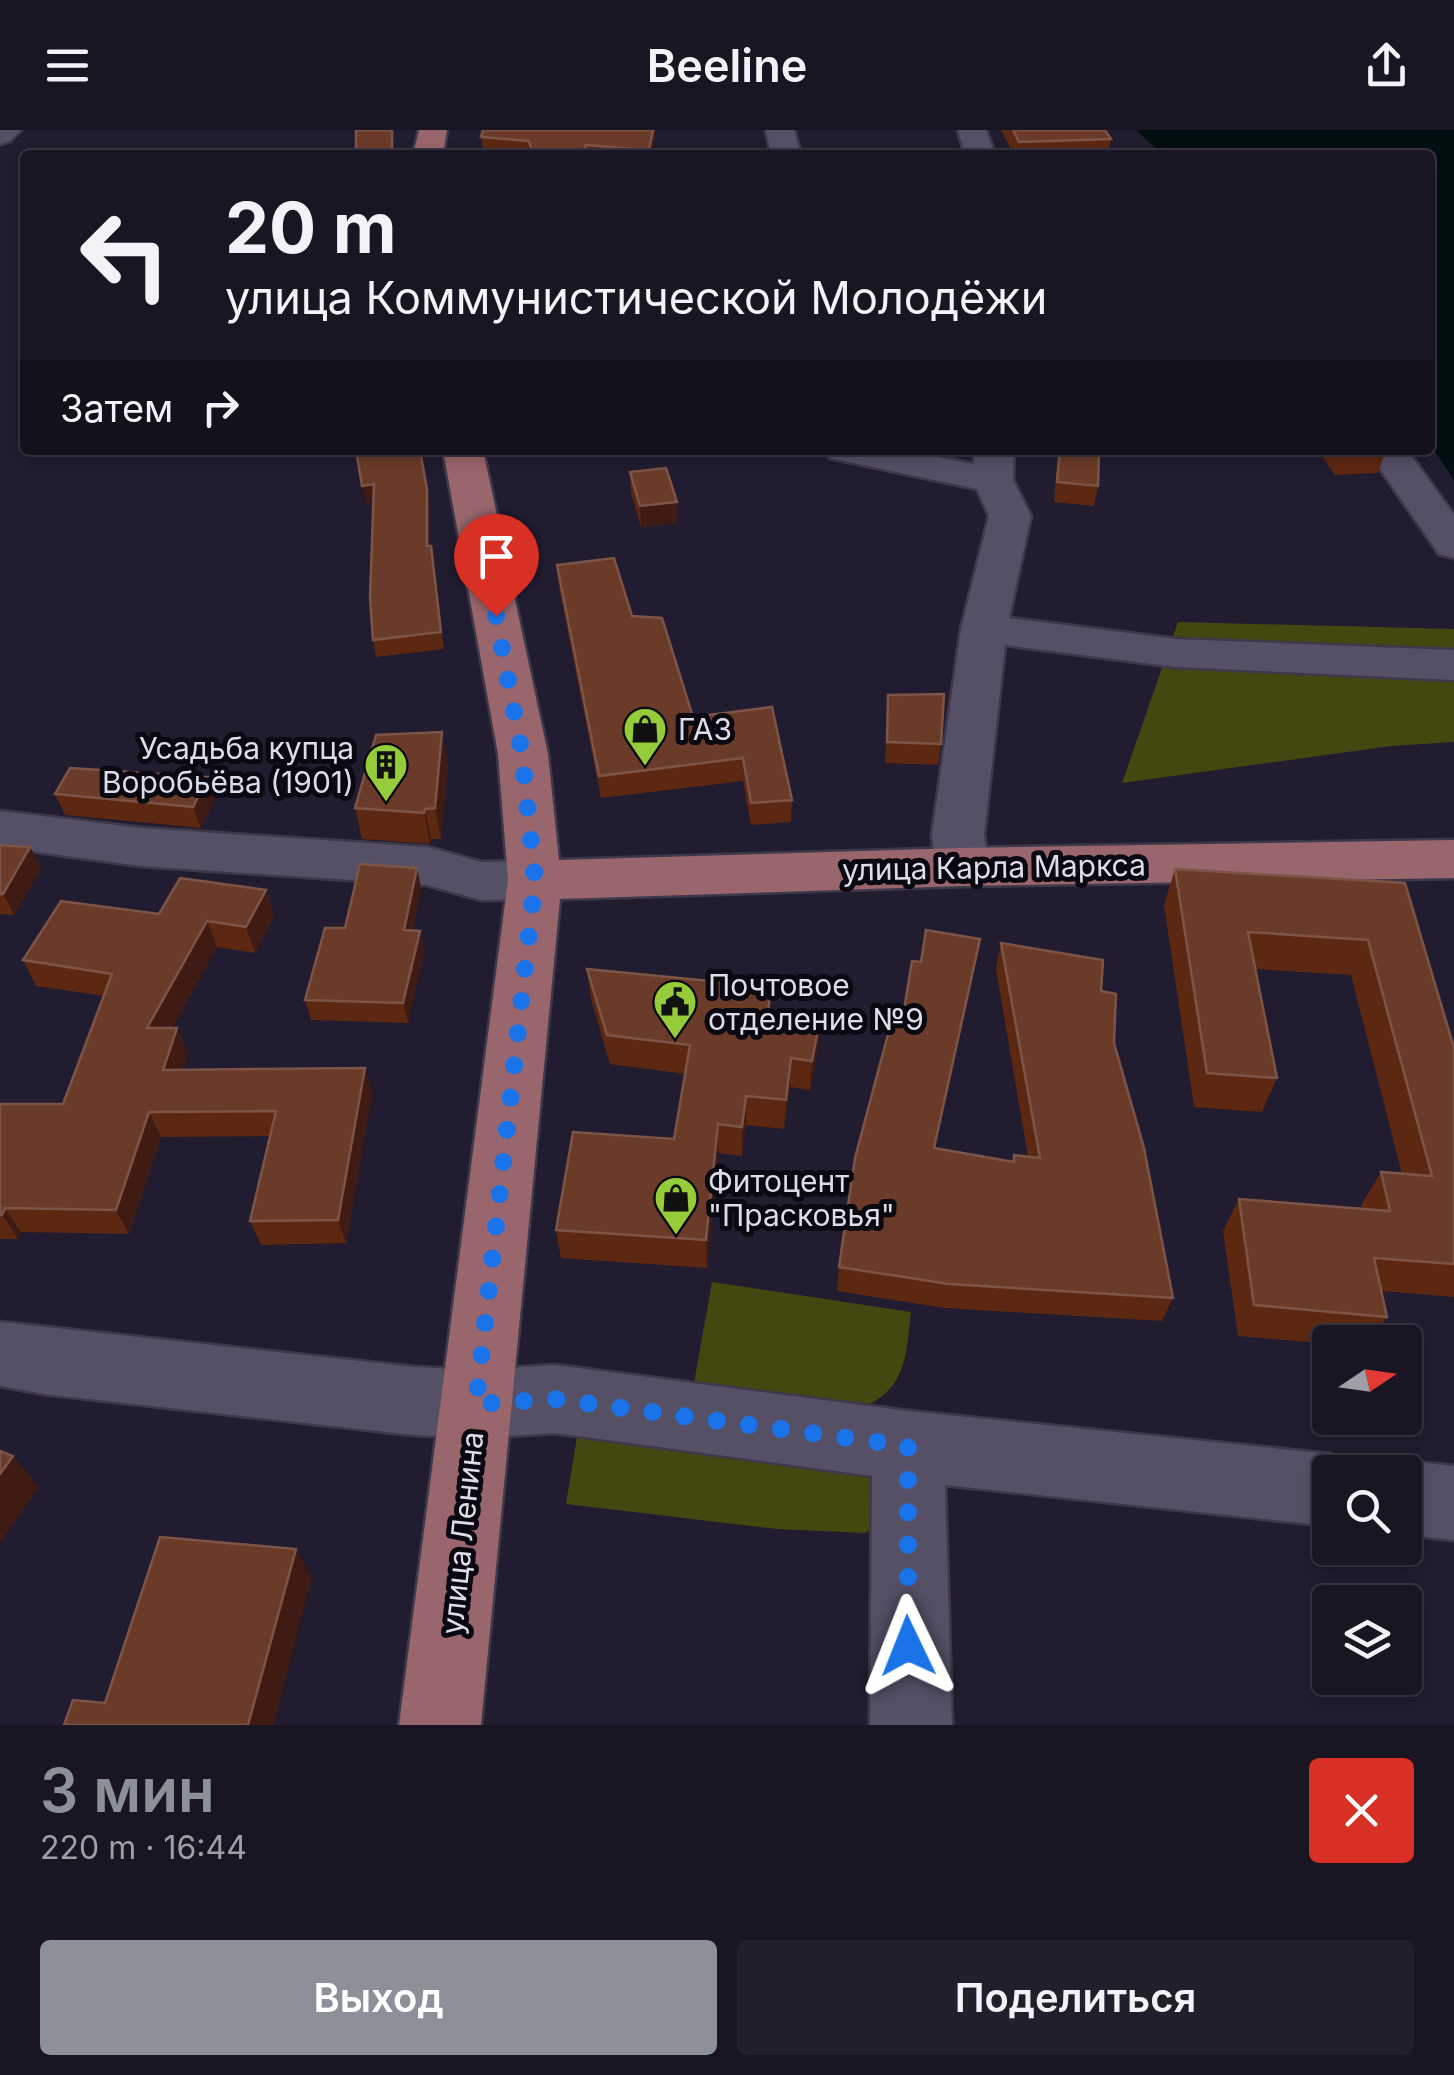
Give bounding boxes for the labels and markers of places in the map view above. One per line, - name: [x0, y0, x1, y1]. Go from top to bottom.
- pin: [454, 514, 539, 617]
- shop icon: ГАЗ: [622, 706, 668, 767]
- place label: ГАЗ: [678, 711, 732, 747]
- place label: Усадьба купца Воробьёва (1901): [102, 730, 354, 800]
- building icon: Усадьба купца Воробьёва (1901): [363, 742, 409, 803]
- place label: Почтовое отделение №9: [708, 967, 924, 1037]
- public building icon: Почтовое отделение №9: [652, 979, 698, 1040]
- place label: Фитоцент "Прасковья": [708, 1163, 895, 1233]
- shop icon: Фитоцент "Прасковья": [653, 1175, 699, 1236]

